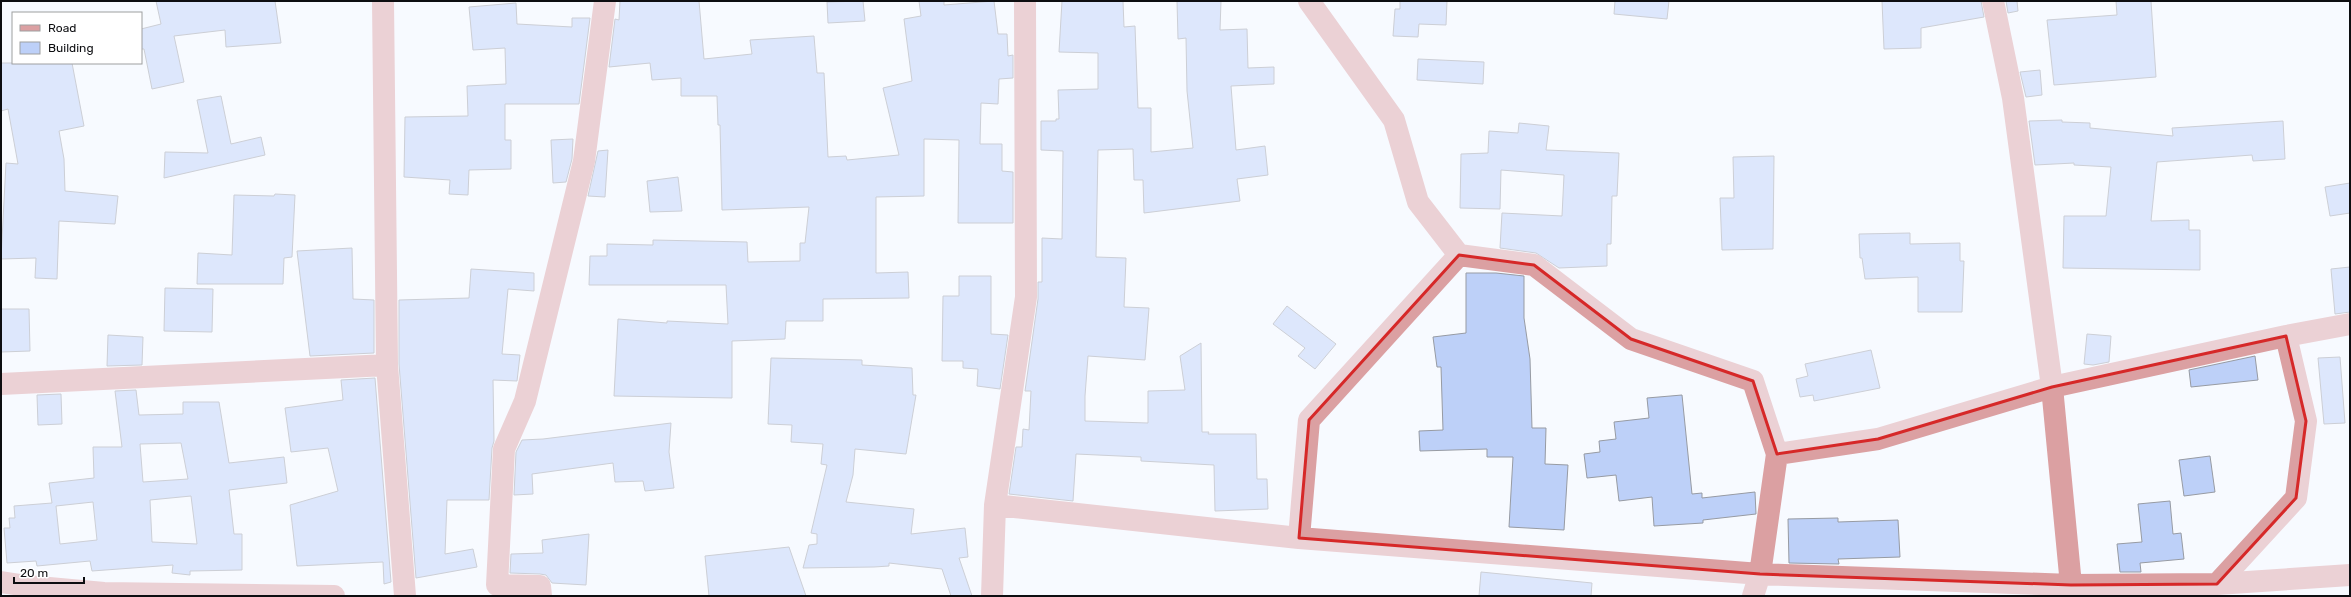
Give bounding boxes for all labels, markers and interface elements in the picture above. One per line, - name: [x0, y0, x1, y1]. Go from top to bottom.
- legend: [12, 12, 142, 64]
- text: Road: [48, 21, 76, 35]
- text: Building: [48, 41, 94, 55]
- scale bar: [14, 559, 84, 585]
- text: 20 m: [20, 566, 48, 580]

